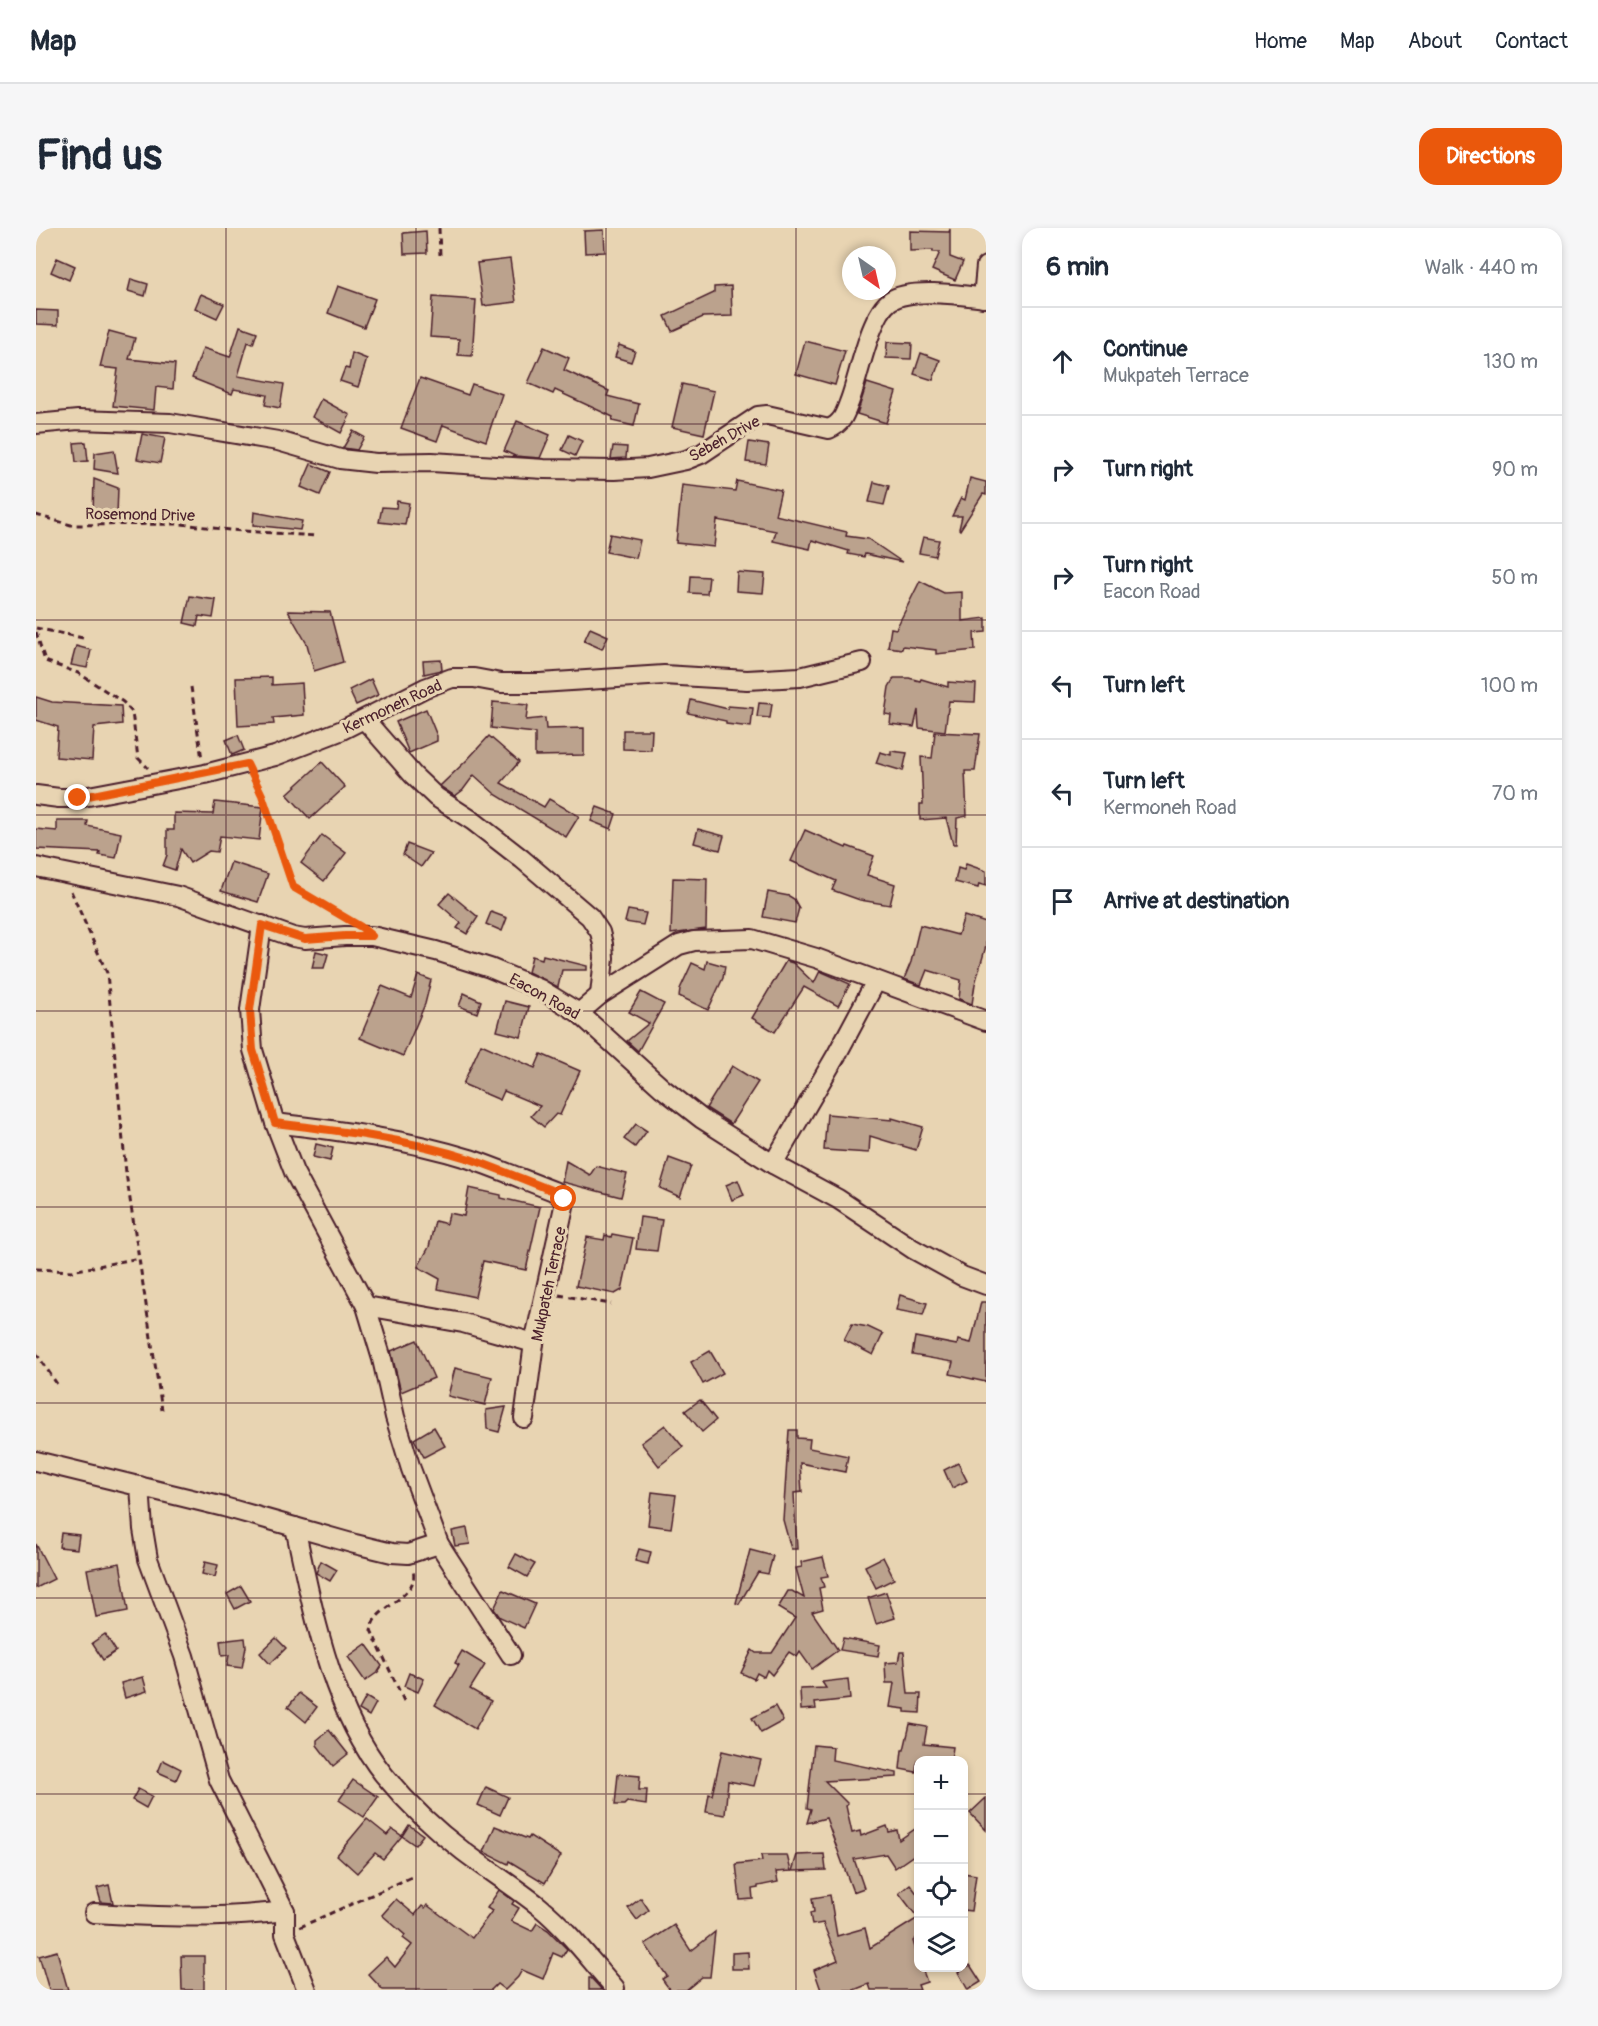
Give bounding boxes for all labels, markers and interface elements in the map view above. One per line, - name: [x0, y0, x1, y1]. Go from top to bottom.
- text: Map: [30, 24, 76, 59]
- text: Home: [1254, 28, 1307, 55]
- text: Map: [1340, 28, 1375, 55]
- text: About: [1408, 28, 1462, 55]
- text: Contact: [1495, 28, 1568, 55]
- button: Directions: [1419, 128, 1562, 185]
- text: Find us: [36, 130, 162, 182]
- north arrow: [842, 246, 896, 300]
- text: 6 min: [1046, 251, 1109, 283]
- text: Walk · 440 m: [1424, 255, 1538, 280]
- text: Continue: [1103, 335, 1187, 363]
- icon: ahead: [1046, 345, 1079, 378]
- text: 130 m: [1483, 349, 1538, 374]
- text: Mukpateh Terrace: [1103, 363, 1249, 388]
- street label: Sebeh Drive: [685, 411, 764, 467]
- icon: right: [1046, 453, 1079, 486]
- text: Turn right: [1103, 455, 1193, 483]
- text: 90 m: [1492, 457, 1538, 482]
- street label: Rosemond Drive: [85, 504, 195, 526]
- text: Turn right: [1103, 551, 1193, 579]
- icon: right: [1046, 561, 1079, 594]
- text: 50 m: [1491, 565, 1538, 590]
- text: Eacon Road: [1103, 579, 1200, 604]
- icon: left: [1046, 669, 1079, 702]
- text: Turn left: [1103, 671, 1185, 699]
- text: 100 m: [1481, 673, 1538, 698]
- street label: Kermoneh Road: [340, 675, 445, 739]
- text: Turn left: [1103, 767, 1185, 795]
- icon: left: [1046, 777, 1079, 810]
- text: 70 m: [1492, 781, 1538, 806]
- route end: [64, 784, 90, 810]
- text: Kermoneh Road: [1103, 795, 1237, 820]
- icon: arrive: [1046, 885, 1079, 918]
- text: Arrive at destination: [1103, 887, 1289, 915]
- street label: Eacon Road: [506, 969, 583, 1025]
- route start: [550, 1185, 576, 1211]
- street label: Mukpateh Terrace: [527, 1225, 571, 1343]
- map controls: [914, 1756, 968, 1972]
- button: +: [914, 1756, 968, 1810]
- button: −: [914, 1810, 968, 1864]
- button: locate: [914, 1864, 968, 1918]
- button: layers: [914, 1918, 968, 1972]

